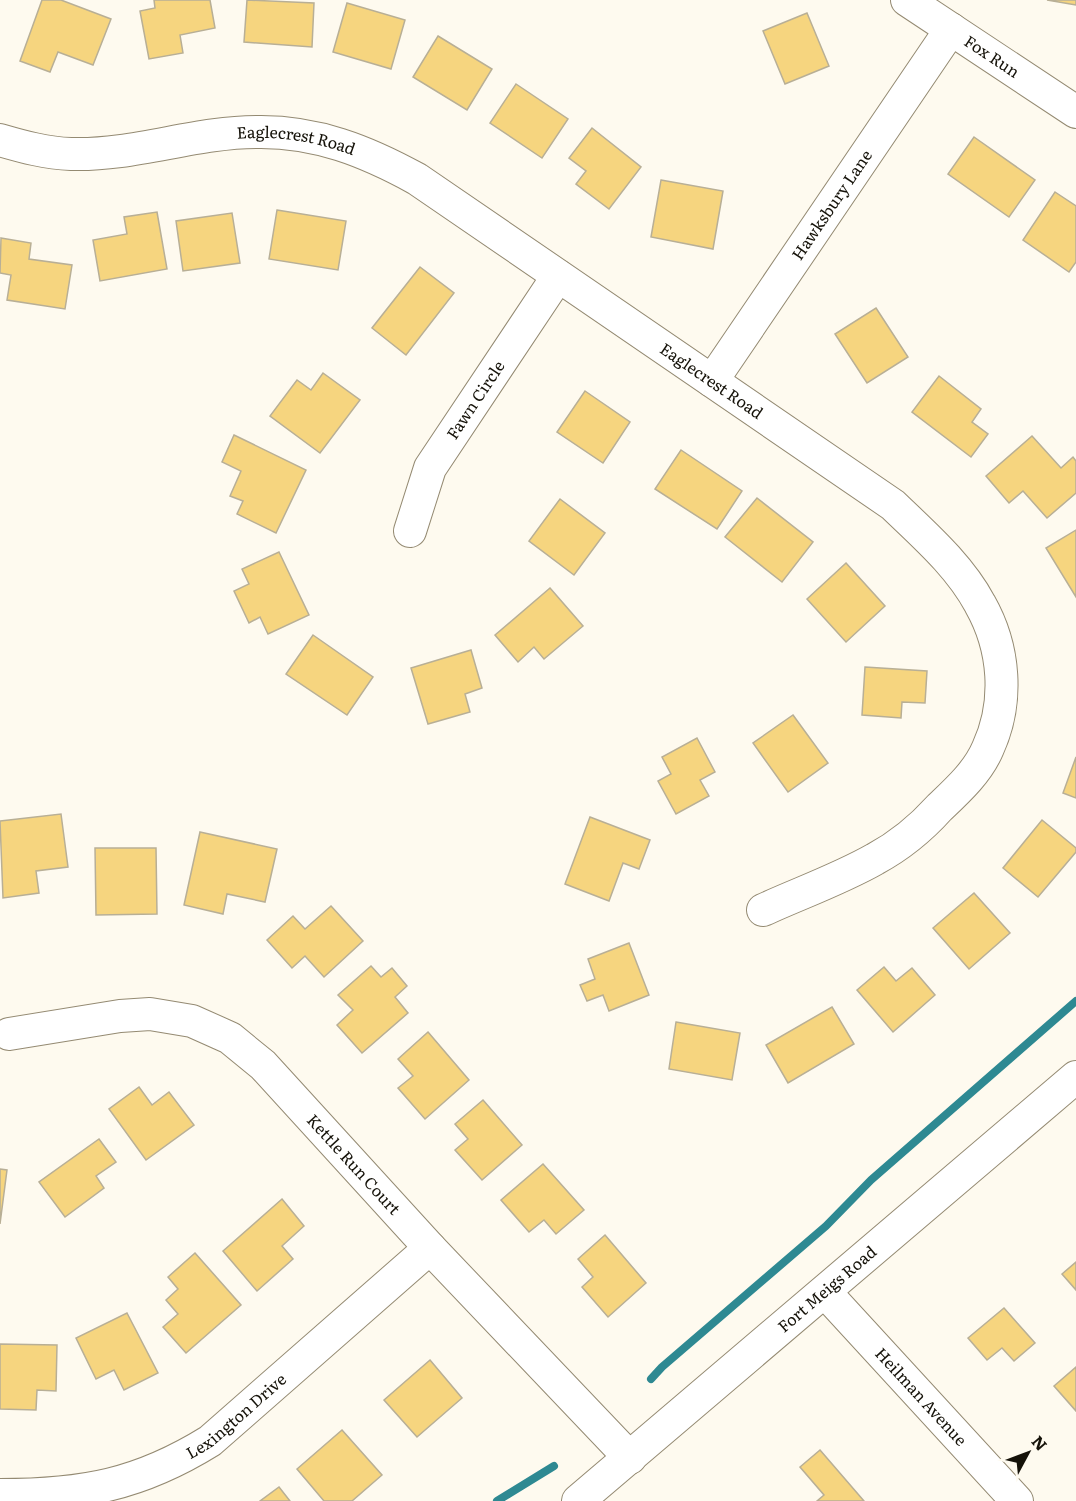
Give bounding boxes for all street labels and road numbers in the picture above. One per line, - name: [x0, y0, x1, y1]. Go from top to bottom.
- street label: Fox Run: [960, 28, 1025, 83]
- street label: Eaglecrest Road: [236, 119, 359, 160]
- street label: Hawksbury Lane: [785, 144, 877, 264]
- street label: Eaglecrest Road: [656, 336, 769, 424]
- street label: Fawn Circle: [440, 355, 510, 443]
- street label: Kettle Run Court: [302, 1108, 407, 1220]
- street label: Fort Meigs Road: [772, 1239, 881, 1337]
- street label: Heilman Avenue: [870, 1341, 973, 1450]
- street label: Lexington Drive: [181, 1367, 291, 1464]

